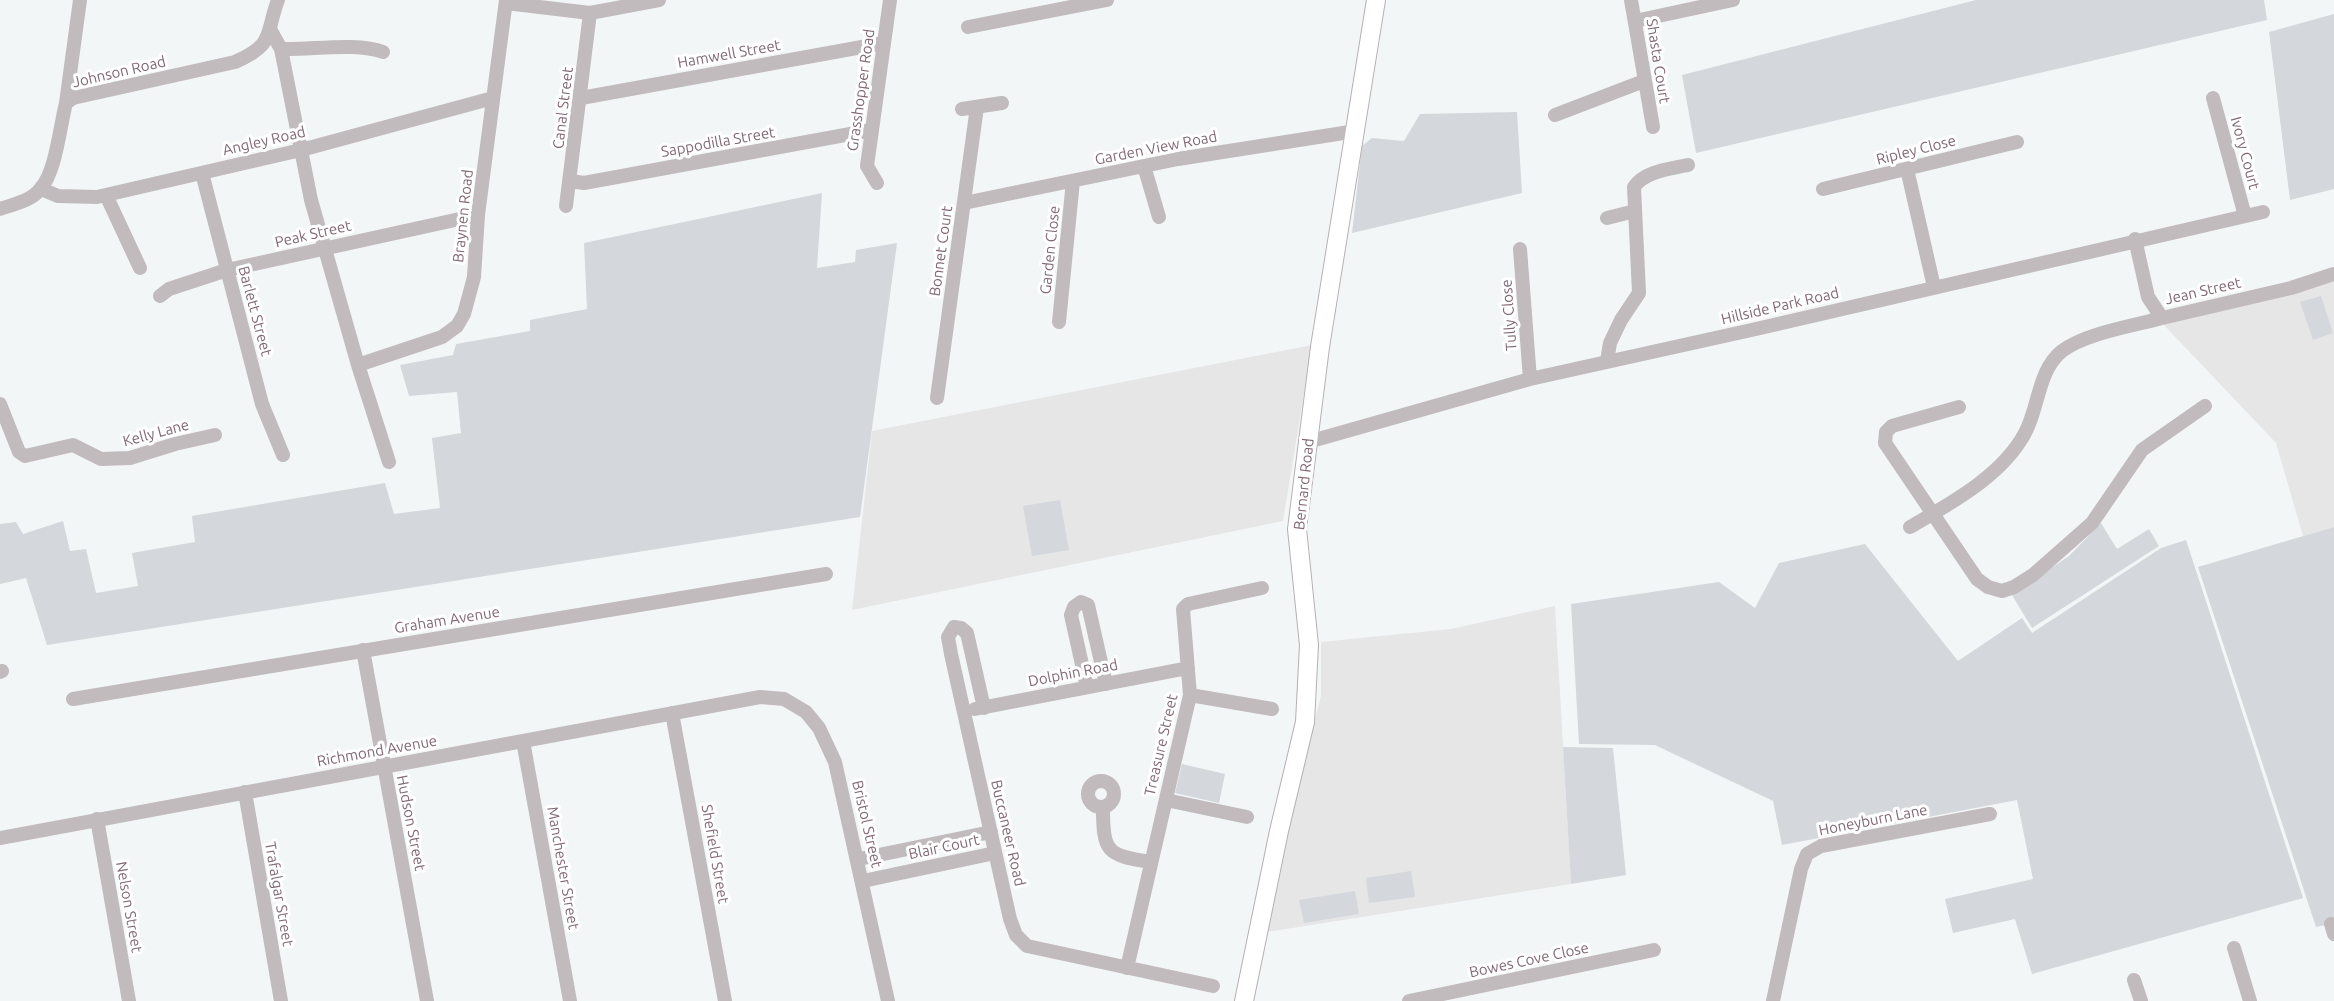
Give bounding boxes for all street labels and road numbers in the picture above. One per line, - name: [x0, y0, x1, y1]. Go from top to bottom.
- street label: Shasta Court: [1642, 17, 1674, 105]
- street label: Grasshopper Road: [844, 28, 878, 152]
- street label: Hamwell Street: [676, 36, 782, 72]
- street label: Johnson Road: [71, 53, 167, 91]
- street label: Canal Street: [549, 66, 577, 150]
- street label: Ivory Court: [2227, 115, 2263, 191]
- street label: Angley Road: [221, 123, 307, 159]
- street label: Sappodilla Street: [660, 123, 776, 161]
- street label: Garden View Road: [1093, 127, 1219, 169]
- street label: Ripley Close: [1874, 131, 1958, 169]
- street label: Braynen Road: [449, 169, 477, 263]
- street label: Bonnet Court: [926, 205, 956, 297]
- street label: Garden Close: [1036, 205, 1064, 295]
- street label: Peak Street: [273, 217, 353, 251]
- street label: Barlett Street: [234, 264, 276, 358]
- street label: Jean Street: [2163, 274, 2243, 308]
- street label: Tully Close: [1498, 279, 1520, 351]
- street label: Hillside Park Road: [1719, 284, 1841, 328]
- street label: Kelly Lane: [121, 416, 191, 450]
- street label: Bernard Road: [1290, 437, 1318, 531]
- street label: Graham Avenue: [393, 603, 501, 637]
- street label: Dolphin Road: [1027, 655, 1119, 691]
- street label: Treasure Street: [1141, 692, 1181, 798]
- street label: Richmond Avenue: [316, 732, 438, 770]
- street label: Hudson Street: [393, 774, 429, 872]
- street label: Bristol Street: [848, 778, 886, 870]
- street label: Buccaneer Road: [987, 778, 1029, 888]
- street label: Honeyburn Lane: [1817, 801, 1929, 839]
- street label: Shefield Street: [697, 803, 733, 905]
- street label: Manchester Street: [543, 805, 583, 931]
- street label: Blair Court: [907, 831, 981, 863]
- street label: Trafalgar Street: [261, 840, 297, 948]
- street label: Nelson Street: [112, 860, 146, 954]
- street label: Bowes Cove Close: [1468, 939, 1590, 981]

